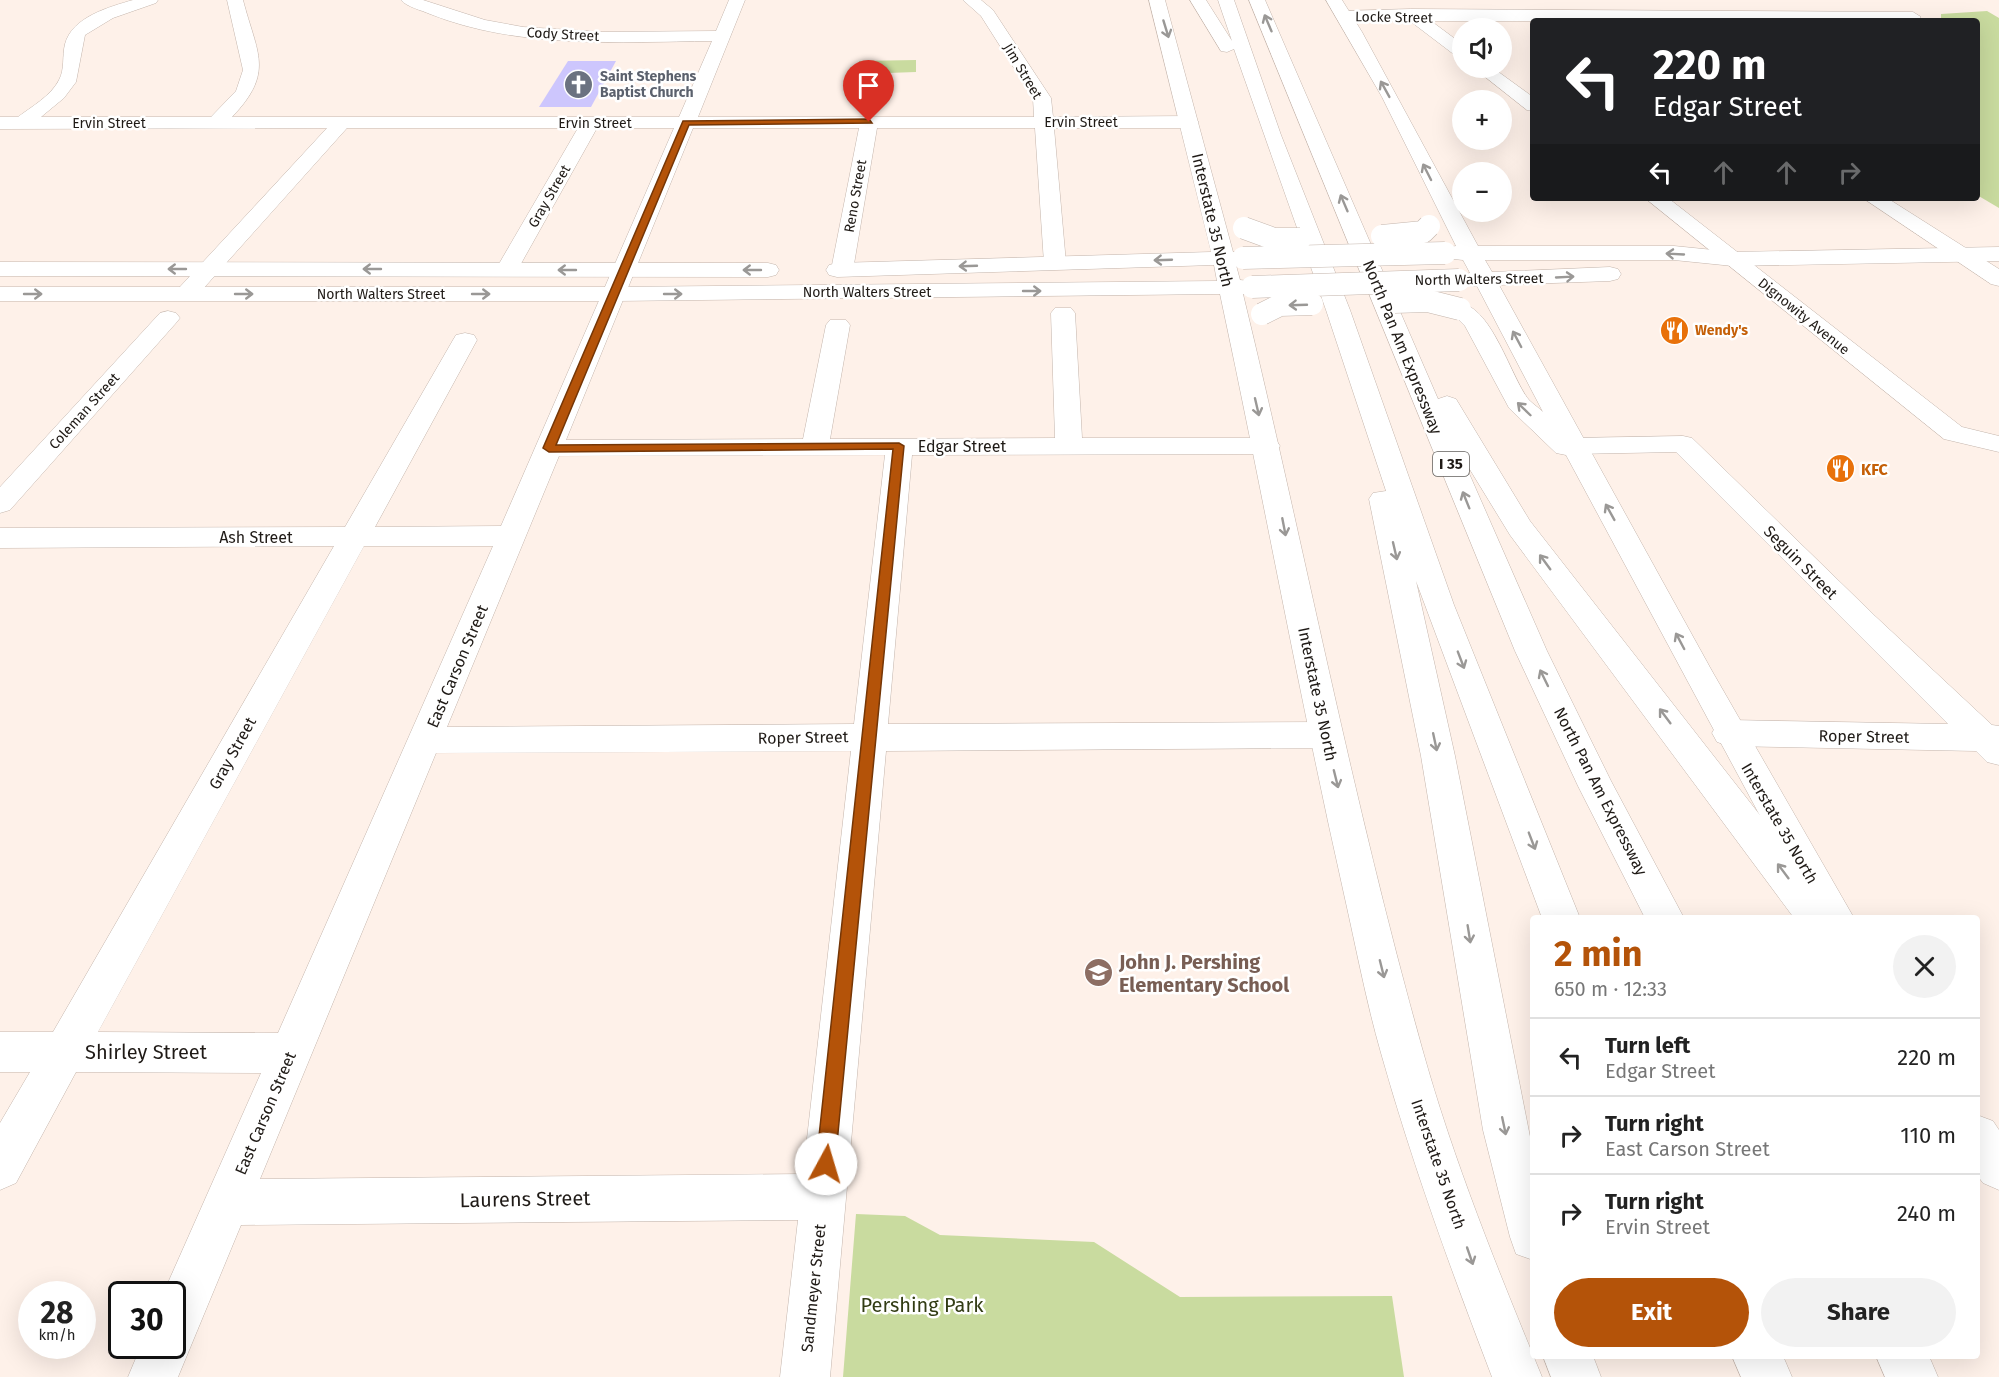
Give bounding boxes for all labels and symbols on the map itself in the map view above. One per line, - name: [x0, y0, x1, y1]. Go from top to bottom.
- street label: Locke Street: [1355, 8, 1434, 27]
- one-way arrow: [1262, 15, 1273, 33]
- one-way arrow: [1161, 19, 1172, 38]
- street label: Cody Street: [526, 24, 601, 45]
- street label: Jim Street: [999, 40, 1046, 103]
- pin: [843, 60, 894, 122]
- church icon: Saint Stephens Baptist Church: [563, 68, 595, 100]
- place label: Saint Stephens Baptist Church: [600, 68, 697, 101]
- one-way arrow: [1379, 81, 1390, 99]
- street label: Ervin Street: [1044, 114, 1119, 131]
- street label: Ervin Street: [72, 115, 147, 132]
- street label: Ervin Street: [558, 115, 633, 132]
- street label: Interstate 35 North: [1188, 151, 1237, 289]
- street label: Reno Street: [841, 157, 870, 234]
- street label: Gray Street: [525, 161, 575, 231]
- one-way arrow: [1421, 163, 1433, 181]
- one-way arrow: [1338, 194, 1349, 212]
- one-way arrow: [1665, 248, 1685, 259]
- one-way arrow: [1154, 254, 1174, 266]
- street label: North Pan Am Expressway: [1359, 257, 1446, 437]
- one-way arrow: [959, 260, 979, 272]
- one-way arrow: [167, 263, 187, 275]
- one-way arrow: [362, 263, 382, 275]
- one-way arrow: [557, 264, 577, 276]
- one-way arrow: [743, 264, 763, 276]
- street label: North Walters Street: [1415, 270, 1544, 289]
- one-way arrow: [1554, 271, 1574, 282]
- street label: Dignowity Avenue: [1755, 274, 1853, 358]
- street label: North Walters Street: [803, 284, 932, 301]
- one-way arrow: [1021, 285, 1041, 297]
- street label: North Walters Street: [317, 286, 446, 303]
- one-way arrow: [23, 288, 43, 300]
- one-way arrow: [234, 288, 254, 300]
- one-way arrow: [471, 288, 491, 300]
- one-way arrow: [663, 288, 683, 300]
- one-way arrow: [1288, 299, 1308, 311]
- restaurant icon: Wendy's: [1658, 314, 1690, 346]
- place label: Wendy's: [1695, 322, 1748, 339]
- one-way arrow: [1511, 331, 1523, 348]
- street label: Coleman Street: [46, 369, 124, 453]
- one-way arrow: [1252, 397, 1264, 416]
- one-way arrow: [1517, 402, 1532, 416]
- street label: Edgar Street: [918, 437, 1006, 456]
- road number: I 35: [1433, 452, 1469, 476]
- restaurant icon: KFC: [1824, 453, 1856, 485]
- place label: KFC: [1861, 460, 1889, 479]
- one-way arrow: [1460, 491, 1471, 509]
- one-way arrow: [1604, 504, 1616, 521]
- one-way arrow: [1279, 516, 1290, 536]
- street label: Seguin Street: [1760, 522, 1842, 603]
- street label: Ash Street: [219, 528, 293, 547]
- one-way arrow: [1390, 541, 1401, 560]
- one-way arrow: [1539, 554, 1551, 570]
- street label: East Carson Street: [423, 602, 492, 731]
- street label: Interstate 35 North: [1294, 625, 1341, 763]
- one-way arrow: [1674, 633, 1686, 650]
- one-way arrow: [1456, 650, 1467, 669]
- one-way arrow: [1538, 669, 1550, 687]
- street label: North Pan Am Expressway: [1550, 704, 1651, 879]
- one-way arrow: [1658, 708, 1671, 724]
- street label: Gray Street: [205, 714, 260, 793]
- street label: Roper Street: [1818, 726, 1910, 747]
- street label: Roper Street: [757, 727, 849, 748]
- one-way arrow: [1430, 732, 1441, 751]
- street label: Interstate 35 North: [1737, 759, 1822, 887]
- one-way arrow: [1331, 770, 1343, 789]
- one-way arrow: [1527, 832, 1538, 850]
- one-way arrow: [1776, 863, 1789, 879]
- one-way arrow: [1464, 923, 1475, 943]
- place label: John J. Pershing Elementary School: [1118, 950, 1289, 997]
- school or university icon: John J. Pershing Elementary School: [1082, 957, 1114, 989]
- one-way arrow: [1376, 959, 1388, 978]
- street label: Shirley Street: [85, 1040, 208, 1064]
- street label: East Carson Street: [231, 1049, 300, 1178]
- street label: Interstate 35 North: [1407, 1097, 1470, 1232]
- one-way arrow: [1499, 1115, 1510, 1135]
- position arrow: [794, 1132, 858, 1196]
- street label: Laurens Street: [459, 1186, 591, 1212]
- street label: Sandmeyer Street: [797, 1223, 830, 1353]
- one-way arrow: [1465, 1246, 1476, 1264]
- speed limit sign: 30: [108, 1281, 186, 1359]
- park label: Pershing Park: [861, 1293, 984, 1317]

